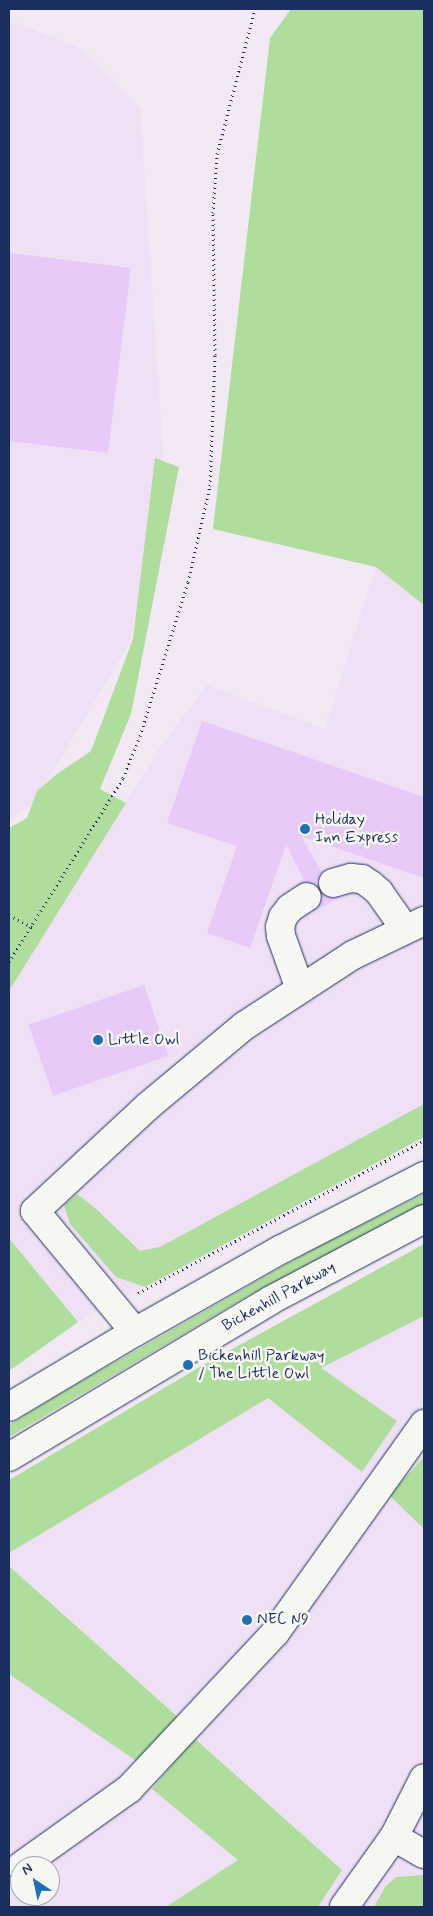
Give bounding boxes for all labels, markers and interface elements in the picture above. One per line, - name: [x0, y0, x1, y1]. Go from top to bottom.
- place label: Holiday Inn Express: [315, 810, 399, 848]
- marker: Holiday Inn Express: [299, 823, 311, 835]
- place label: Little Owl: [108, 1030, 180, 1050]
- marker: Little Owl: [92, 1034, 104, 1046]
- street label: Bickenhill Parkway: [219, 1258, 339, 1336]
- place label: Bickenhill Parkway / The Little Owl: [198, 1346, 325, 1384]
- marker: Bickenhill Parkway / The Little Owl: [182, 1359, 194, 1371]
- place label: NEC N9: [257, 1610, 309, 1630]
- marker: NEC N9: [241, 1614, 253, 1626]
- north arrow: [10, 1856, 60, 1906]
- text: N: [18, 1859, 36, 1879]

